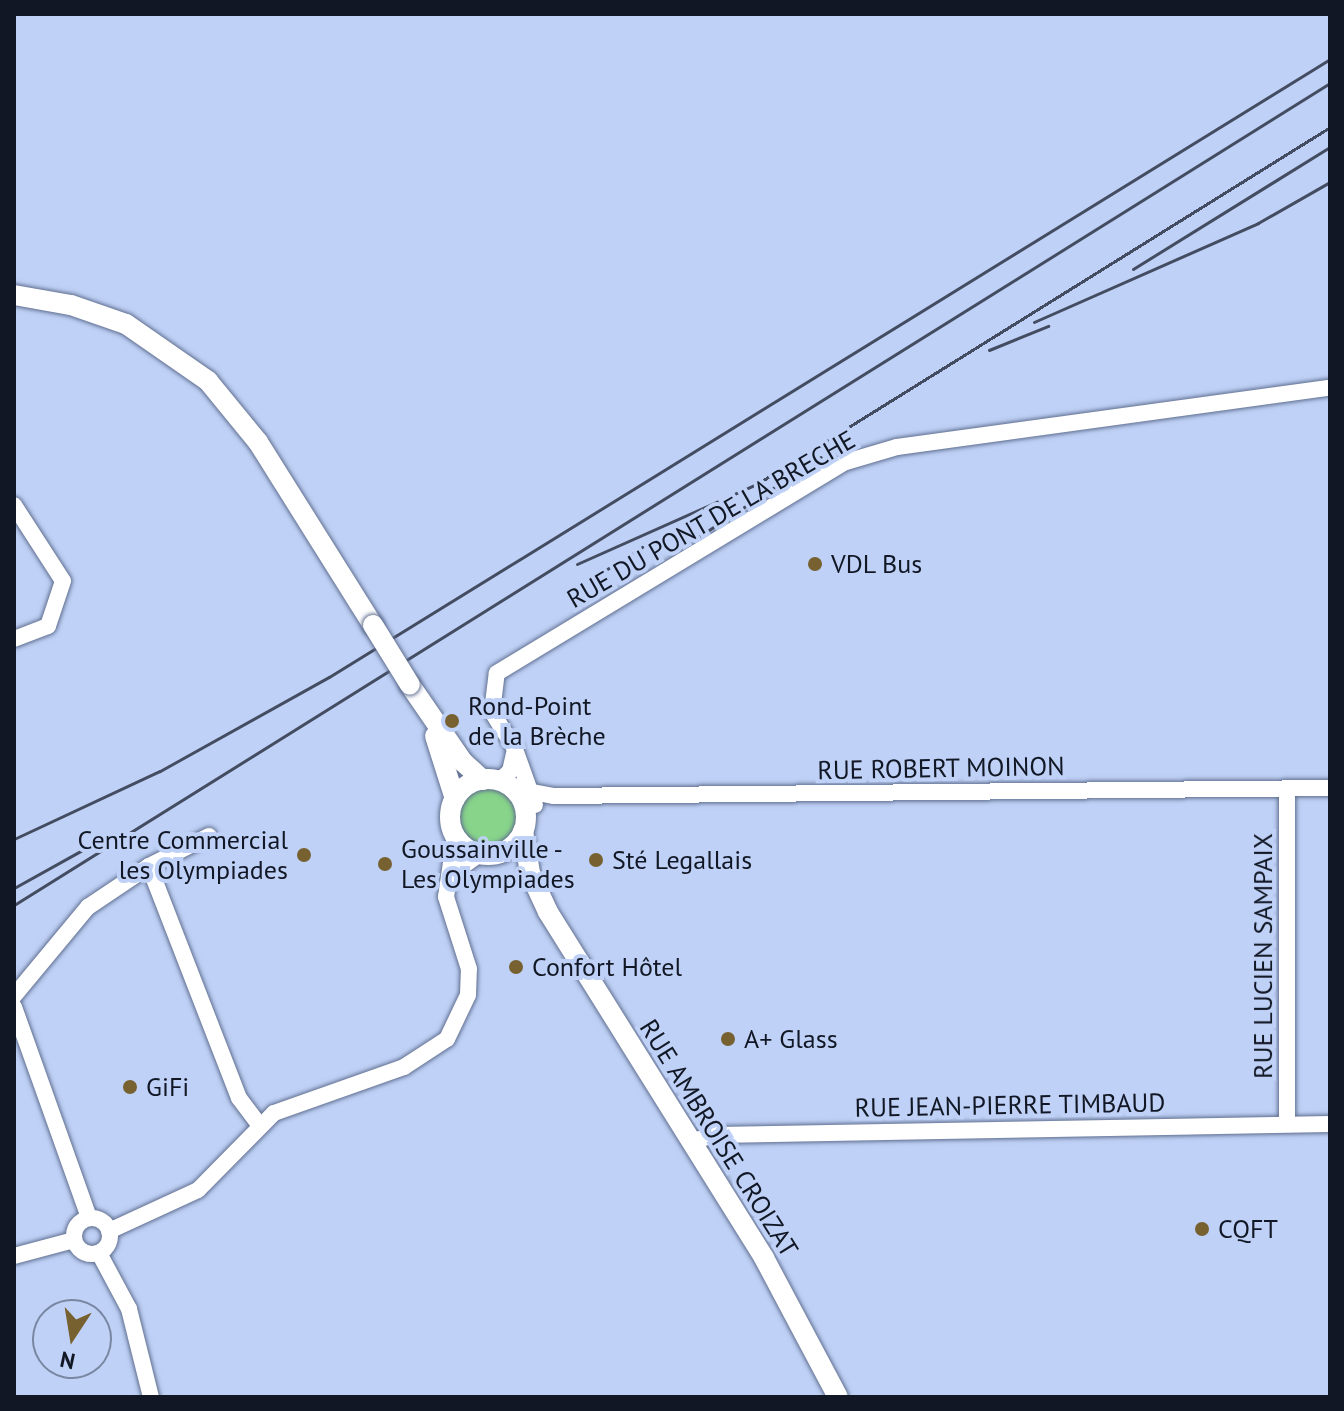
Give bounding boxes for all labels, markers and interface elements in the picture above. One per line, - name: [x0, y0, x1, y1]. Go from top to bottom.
- street label: RUE DU PONT DE LA BRECHE: [561, 423, 861, 615]
- place label: VDL Bus: [831, 548, 923, 580]
- marker: VDL Bus: [806, 555, 824, 573]
- place label: Rond-Point de la Brèche: [468, 690, 606, 752]
- marker: Rond-Point de la Brèche: [443, 712, 461, 730]
- street label: RUE ROBERT MOINON: [817, 750, 1065, 786]
- place label: Centre Commercial les Olympiades: [78, 824, 288, 886]
- place label: Goussainville - Les Olympiades: [401, 833, 575, 894]
- street label: RUE LUCIEN SAMPAIX: [1247, 833, 1279, 1079]
- place label: Sté Legallais: [612, 844, 752, 876]
- marker: Centre Commercial les Olympiades: [295, 846, 313, 864]
- marker: Sté Legallais: [587, 851, 605, 869]
- marker: Goussainville - Les Olympiades: [376, 855, 394, 873]
- place label: Confort Hôtel: [532, 951, 682, 983]
- marker: Confort Hôtel: [507, 958, 525, 976]
- street label: RUE AMBROISE CROIZAT: [633, 1013, 805, 1263]
- place label: A+ Glass: [744, 1023, 838, 1055]
- marker: A+ Glass: [719, 1030, 737, 1048]
- place label: GiFi: [146, 1071, 189, 1103]
- marker: GiFi: [121, 1078, 139, 1096]
- street label: RUE JEAN-PIERRE TIMBAUD: [854, 1087, 1166, 1123]
- place label: CQFT: [1218, 1213, 1278, 1245]
- marker: CQFT: [1193, 1220, 1211, 1238]
- north arrow: [32, 1299, 112, 1379]
- text: N: [57, 1345, 77, 1376]

